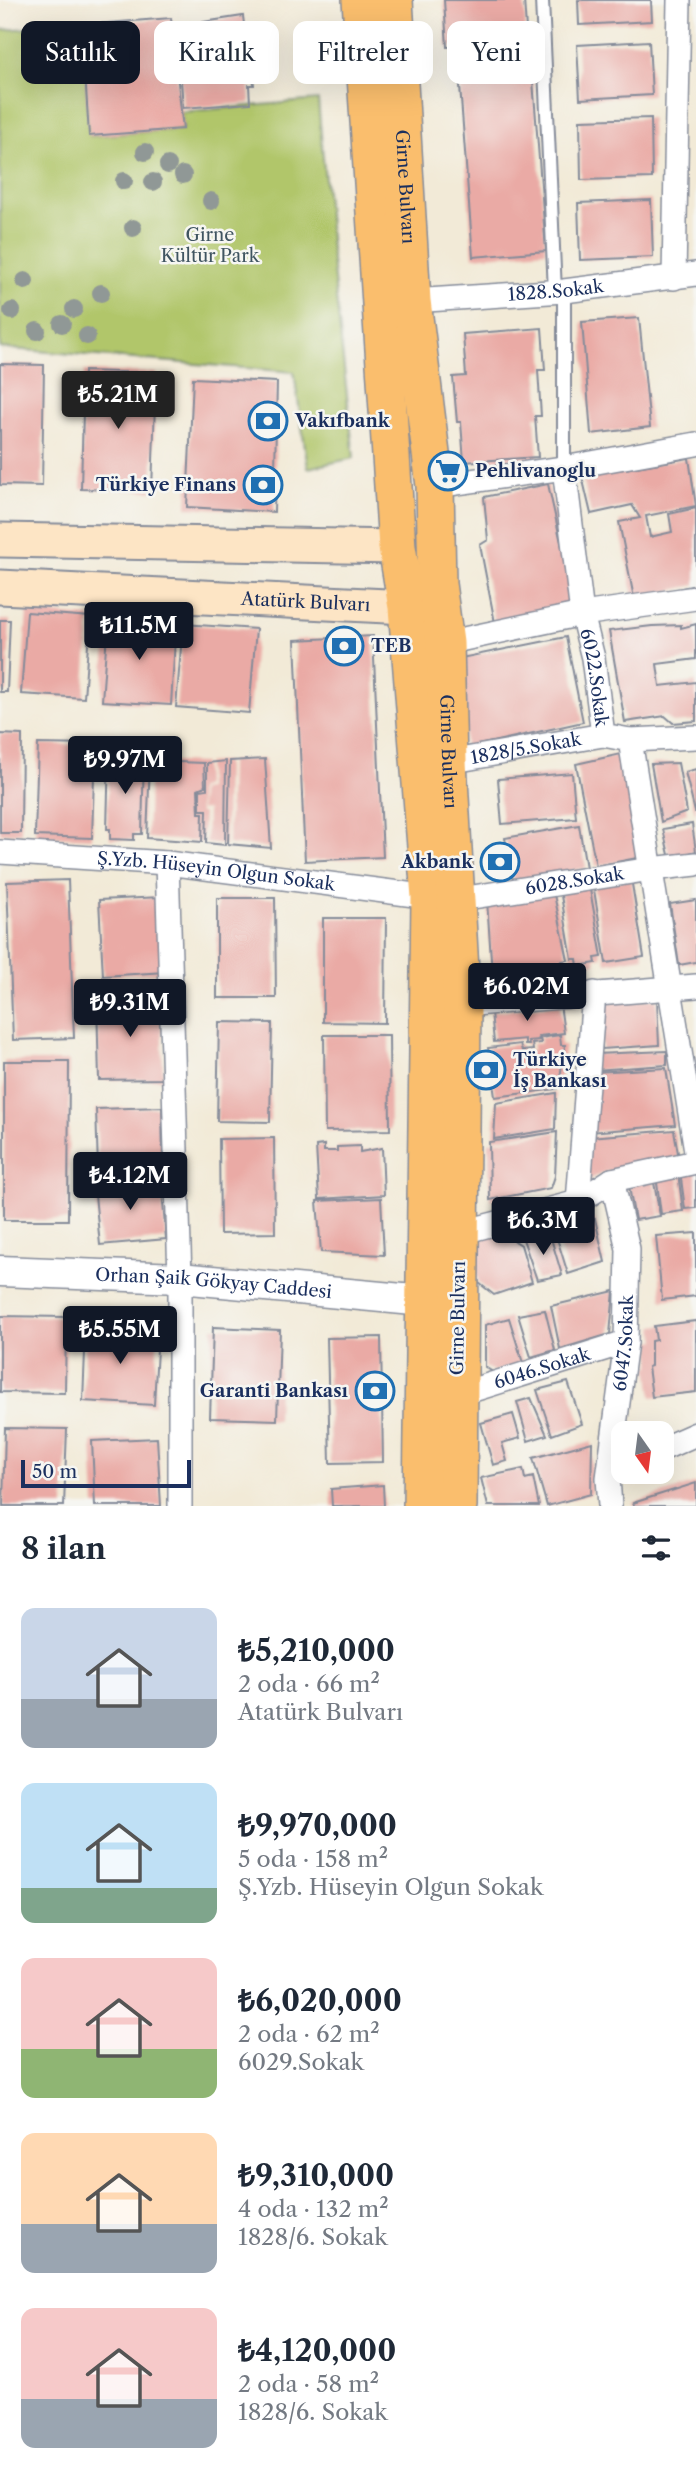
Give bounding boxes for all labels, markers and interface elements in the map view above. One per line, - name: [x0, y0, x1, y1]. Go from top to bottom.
- chip: Satılık: [21, 21, 140, 84]
- chip: Kiralık: [154, 21, 279, 84]
- chip: Filtreler: [293, 21, 433, 84]
- chip: Yeni: [447, 21, 545, 84]
- street label: Girne Bulvarı: [391, 129, 420, 245]
- park label: Girne Kültür Park: [161, 224, 261, 267]
- street label: 1828.Sokak: [507, 275, 606, 306]
- pin: ₺5.21M: [61, 372, 175, 431]
- text: ₺5.21M: [78, 380, 158, 408]
- bank icon: Vakıfbank: [247, 400, 289, 442]
- place label: Vakıfbank: [294, 410, 391, 432]
- supermarket icon: Pehlivanoglu: [427, 450, 469, 492]
- place label: Pehlivanoglu: [475, 460, 596, 482]
- bank icon: Türkiye Finans: [242, 464, 284, 506]
- place label: Türkiye Finans: [96, 474, 236, 496]
- street label: Atatürk Bulvarı: [240, 588, 371, 616]
- pin: ₺11.5M: [82, 602, 196, 662]
- text: ₺11.5M: [100, 611, 178, 639]
- bank icon: TEB: [323, 625, 365, 667]
- street label: 6022.Sokak: [575, 626, 613, 730]
- place label: TEB: [371, 635, 411, 657]
- street label: Girne Bulvarı: [435, 694, 462, 810]
- street label: 1828/5.Sokak: [469, 728, 584, 769]
- pin: ₺9.97M: [68, 736, 182, 796]
- text: ₺9.97M: [84, 745, 166, 773]
- bank icon: Akbank: [479, 841, 521, 883]
- street label: Ş.Yzb. Hüseyin Olgun Sokak: [96, 847, 338, 896]
- place label: Akbank: [400, 851, 474, 873]
- street label: 6028.Sokak: [524, 862, 627, 900]
- pin: ₺6.02M: [470, 964, 584, 1023]
- text: ₺6.02M: [484, 972, 570, 1000]
- pin: ₺9.31M: [73, 979, 187, 1039]
- text: ₺9.31M: [90, 988, 170, 1016]
- bank icon: Türkiye İş Bankası: [465, 1049, 507, 1091]
- place label: Türkiye İş Bankası: [513, 1049, 607, 1092]
- pin: ₺4.12M: [73, 1152, 187, 1212]
- text: ₺4.12M: [89, 1161, 171, 1189]
- pin: ₺6.3M: [494, 1198, 592, 1257]
- text: ₺6.3M: [508, 1206, 578, 1234]
- street label: Girne Bulvarı: [446, 1260, 470, 1375]
- street label: Orhan Şaik Gökyay Caddesi: [95, 1264, 333, 1303]
- street label: 6047.Sokak: [609, 1293, 638, 1393]
- pin: ₺5.55M: [63, 1306, 177, 1366]
- text: ₺5.55M: [79, 1315, 161, 1343]
- street label: 6046.Sokak: [491, 1343, 594, 1394]
- bank icon: Garanti Bankası: [354, 1370, 396, 1412]
- place label: Garanti Bankası: [200, 1380, 349, 1402]
- north arrow: [611, 1421, 674, 1484]
- map controls: [611, 1421, 674, 1484]
- scale bar: [21, 1457, 191, 1489]
- text: 50 m: [32, 1460, 77, 1483]
- icon: filters: [637, 1529, 675, 1567]
- text: 8 ilan: [21, 1530, 106, 1567]
- text: ₺5,210,000: [238, 1632, 395, 1669]
- icon: home: [77, 1636, 161, 1720]
- text: 2 oda · 66 m²: [238, 1670, 380, 1698]
- text: Atatürk Bulvarı: [238, 1698, 403, 1726]
- text: ₺9,970,000: [238, 1807, 397, 1844]
- icon: home: [77, 1811, 161, 1895]
- text: 5 oda · 158 m²: [238, 1845, 388, 1873]
- text: Ş.Yzb. Hüseyin Olgun Sokak: [238, 1873, 543, 1901]
- text: ₺6,020,000: [238, 1982, 402, 2019]
- icon: home: [77, 1986, 161, 2070]
- text: 2 oda · 62 m²: [238, 2020, 380, 2048]
- text: 6029.Sokak: [238, 2048, 364, 2076]
- text: ₺9,310,000: [238, 2157, 394, 2194]
- icon: home: [77, 2161, 161, 2245]
- text: 4 oda · 132 m²: [238, 2195, 389, 2223]
- text: 1828/6. Sokak: [238, 2223, 388, 2251]
- text: ₺4,120,000: [238, 2332, 396, 2369]
- icon: home: [77, 2336, 161, 2420]
- text: 2 oda · 58 m²: [238, 2370, 379, 2398]
- text: 1828/6. Sokak: [238, 2398, 388, 2426]

